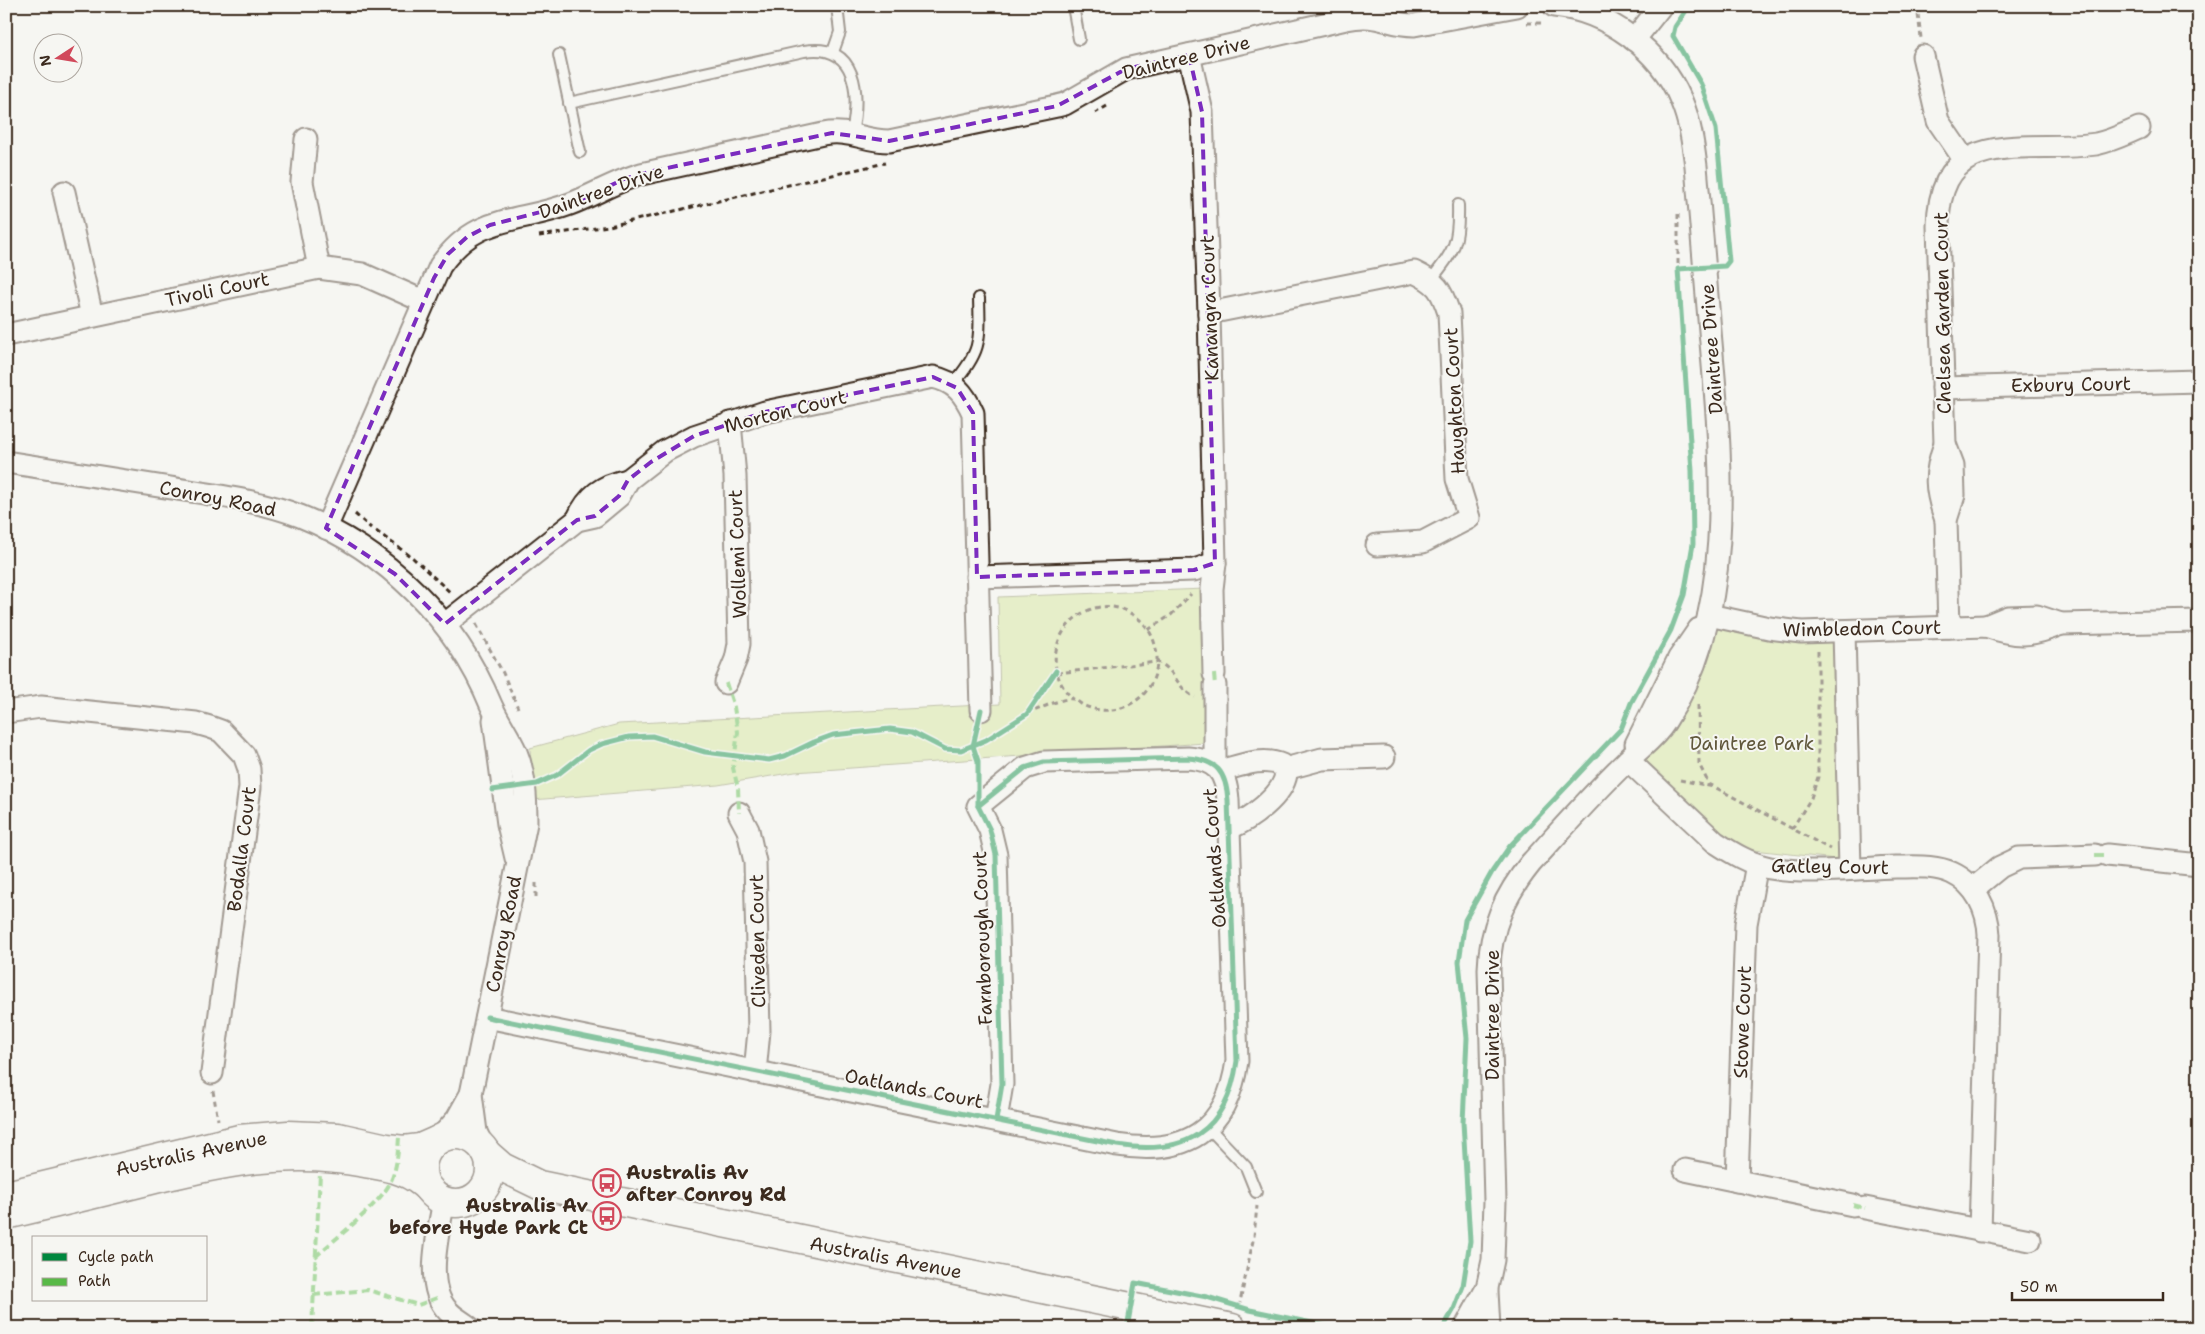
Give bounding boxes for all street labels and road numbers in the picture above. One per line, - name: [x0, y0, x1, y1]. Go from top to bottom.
- street label: Daintree Drive: [1120, 30, 1253, 85]
- street label: Daintree Drive: [535, 158, 667, 225]
- street label: Chelsea Garden Court: [1928, 212, 1957, 414]
- street label: Kanangra Court: [1194, 235, 1225, 381]
- street label: Tivoli Court: [163, 266, 271, 313]
- street label: Daintree Drive: [1694, 283, 1729, 415]
- street label: Haughton Court: [1438, 327, 1471, 475]
- street label: Exbury Court: [2011, 371, 2131, 398]
- street label: Morton Court: [721, 384, 849, 439]
- street label: Conroy Road: [157, 475, 279, 522]
- street label: Wollemi Court: [723, 489, 752, 619]
- street label: Wimbledon Court: [1782, 615, 1942, 642]
- street label: Bodalla Court: [221, 785, 262, 913]
- street label: Oatlands Court: [1197, 787, 1232, 929]
- street label: Farnborough Court: [967, 850, 998, 1026]
- street label: Gatley Court: [1771, 853, 1889, 880]
- street label: Conroy Road: [480, 873, 527, 995]
- street label: Cliveden Court: [744, 874, 771, 1008]
- street label: Daintree Drive: [1480, 950, 1505, 1080]
- street label: Stowe Court: [1728, 965, 1757, 1079]
- street label: Oatlands Court: [843, 1063, 985, 1114]
- street label: Australis Avenue: [113, 1125, 269, 1182]
- street label: Australis Avenue: [808, 1230, 964, 1285]

